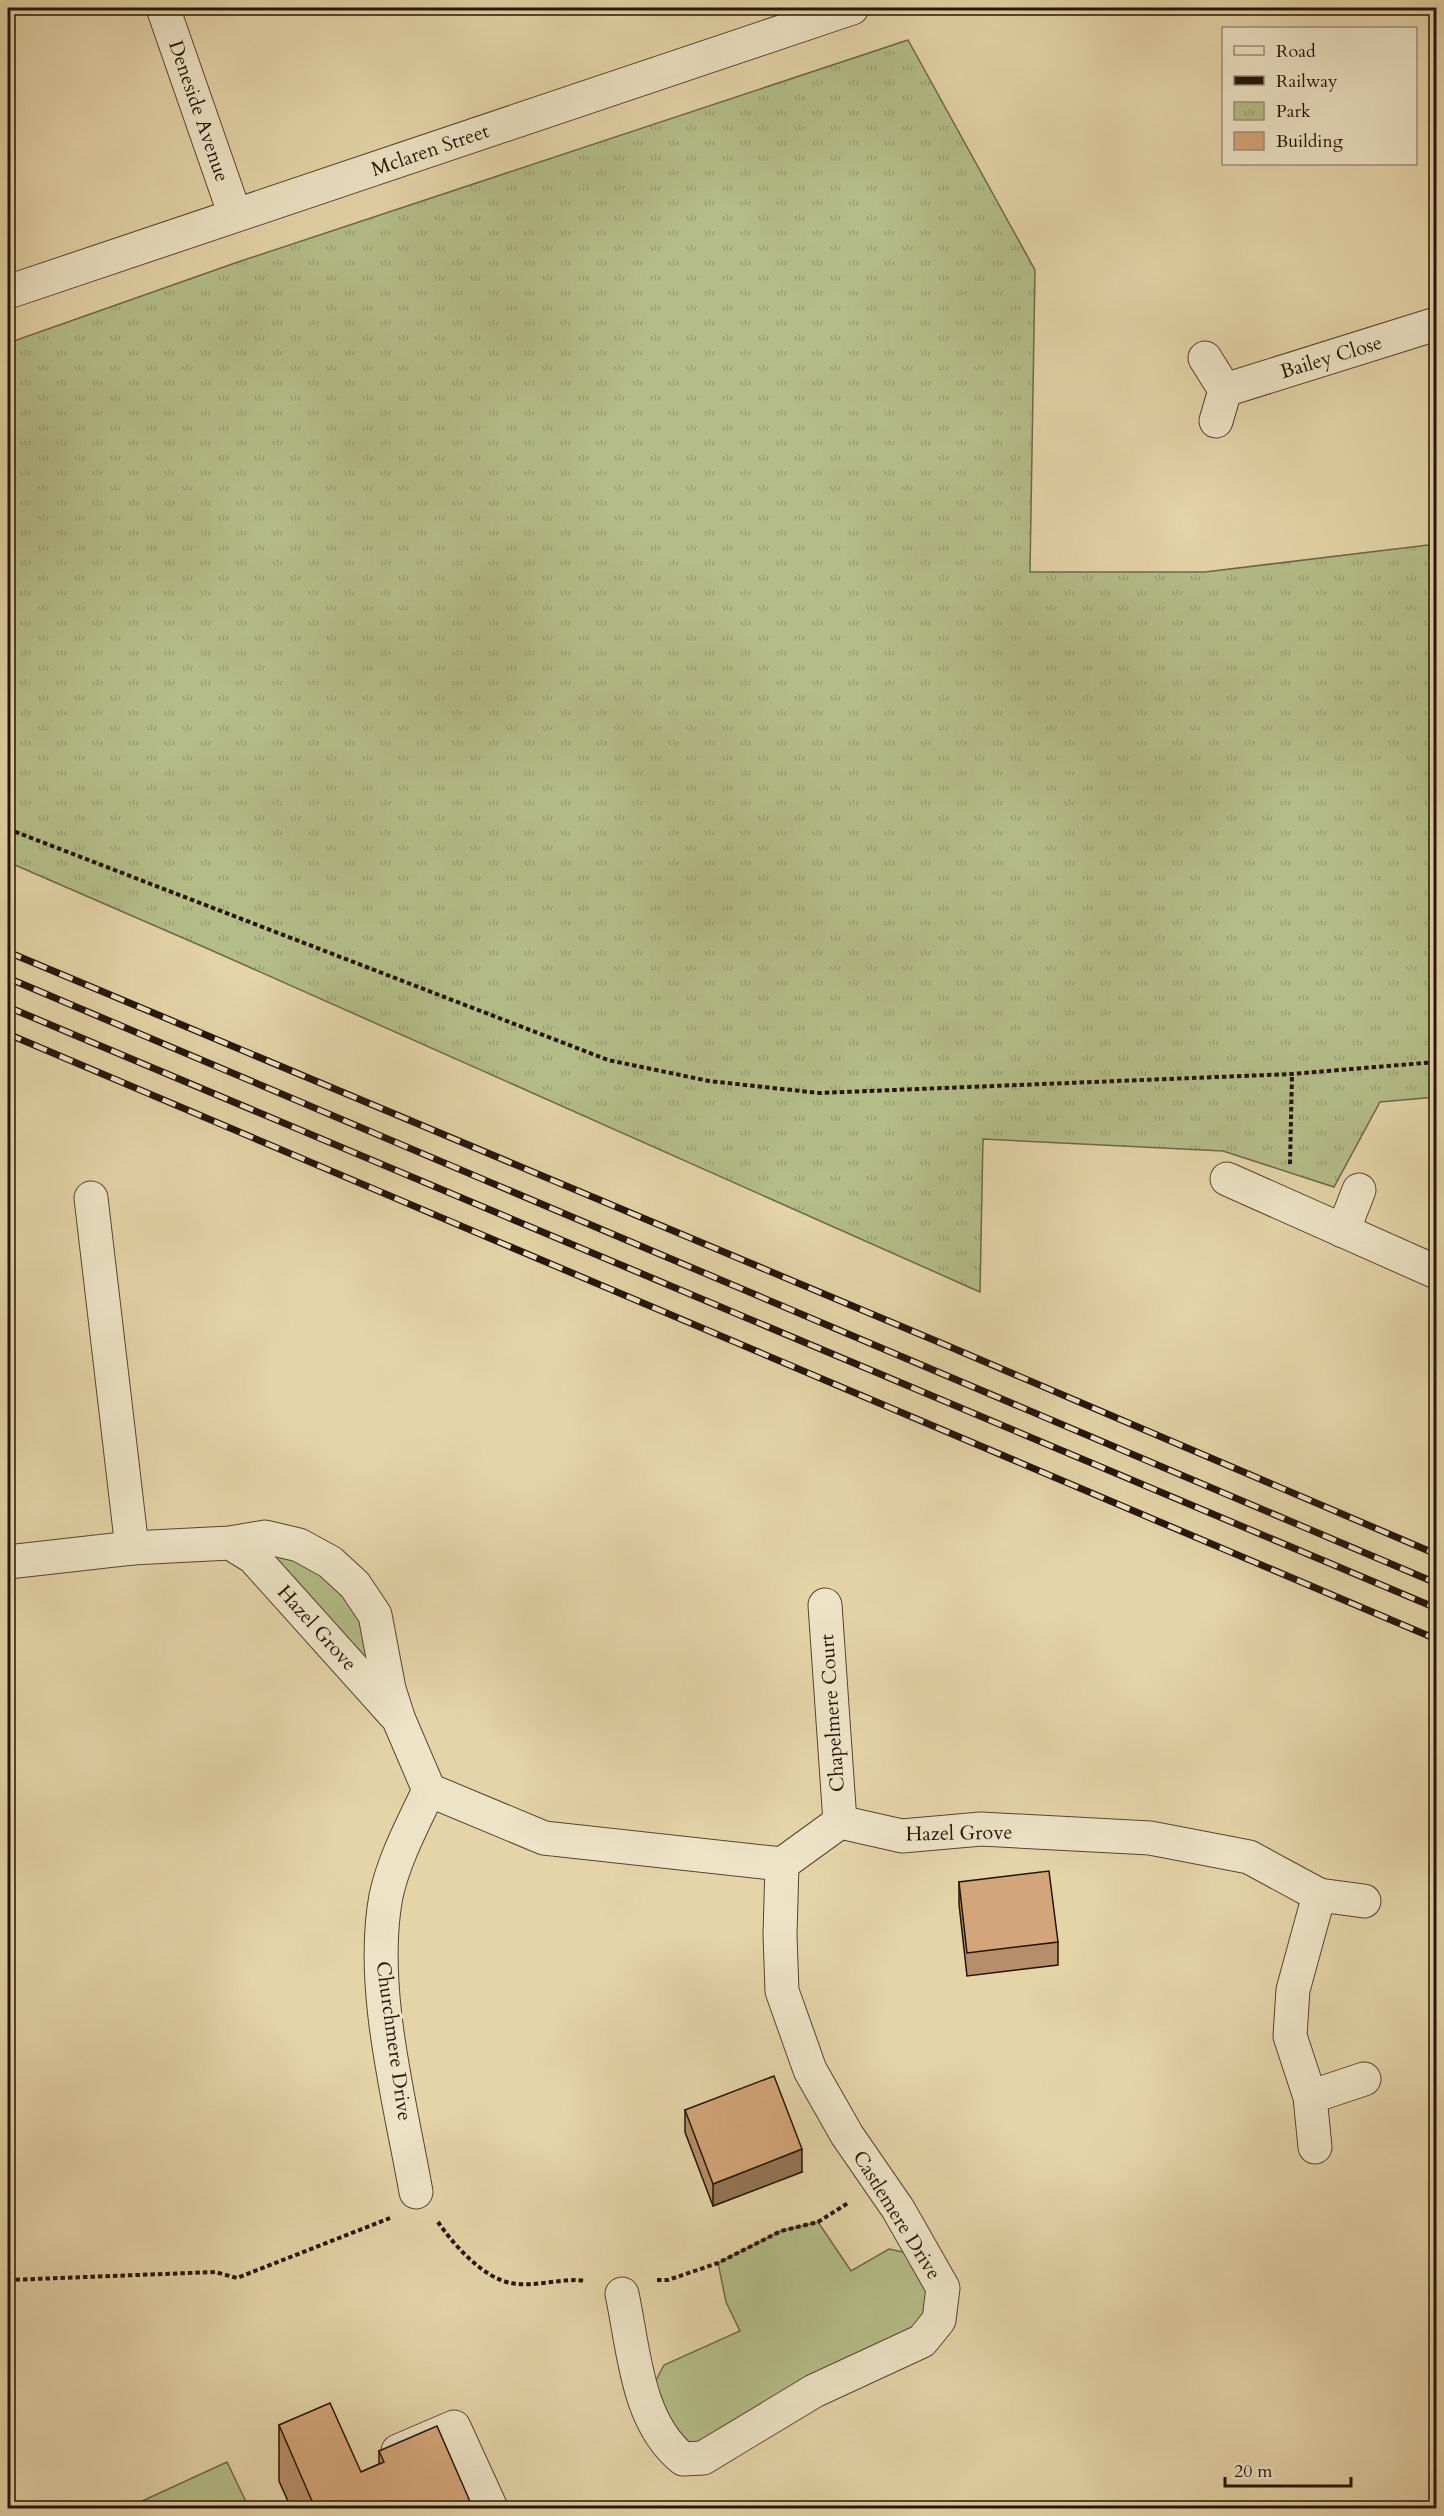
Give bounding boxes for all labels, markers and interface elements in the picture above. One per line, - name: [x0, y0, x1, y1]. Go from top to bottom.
- legend: [1222, 27, 1417, 165]
- street label: Deneside Avenue: [162, 37, 236, 185]
- text: Road: [1276, 39, 1316, 64]
- text: Railway: [1276, 69, 1338, 94]
- text: Park: [1276, 99, 1311, 124]
- street label: Mclaren Street: [367, 117, 493, 183]
- text: Building: [1276, 129, 1344, 154]
- street label: Bailey Close: [1277, 329, 1385, 385]
- street label: Hazel Grove: [271, 1579, 363, 1677]
- street label: Chapelmere Court: [813, 1632, 851, 1793]
- street label: Hazel Grove: [905, 1819, 1013, 1847]
- street label: Churchmere Drive: [369, 1960, 419, 2122]
- street label: Castlemere Drive: [847, 2145, 947, 2285]
- scale bar: [1225, 2450, 1351, 2488]
- text: 20 m: [1234, 2459, 1273, 2484]

